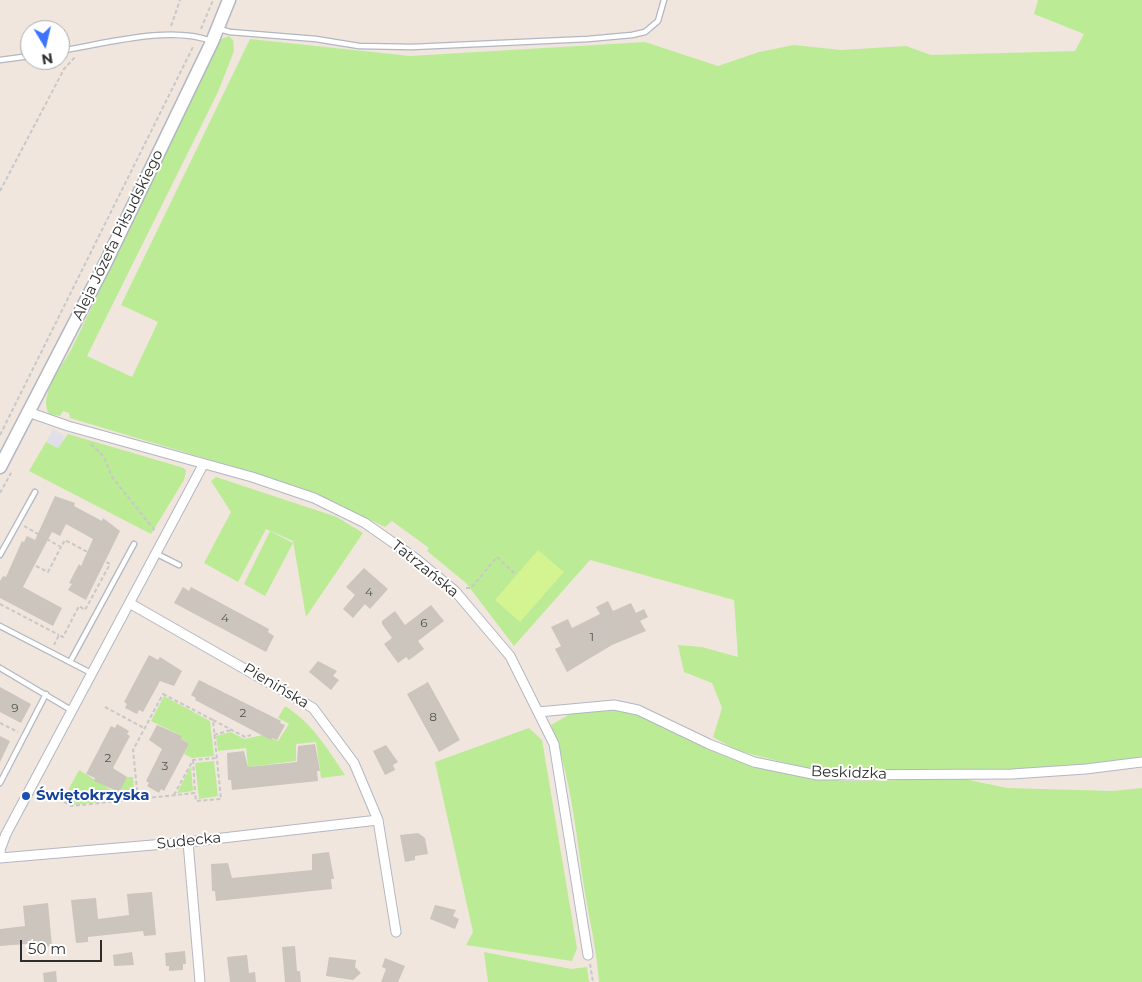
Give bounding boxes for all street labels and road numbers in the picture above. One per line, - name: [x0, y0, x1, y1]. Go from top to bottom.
- street label: Aleja Józefa Piłsudskiego: [69, 147, 167, 323]
- street label: Tatrzańska: [388, 537, 462, 601]
- street label: Pienińska: [240, 659, 312, 713]
- street label: Beskidzka: [811, 763, 887, 783]
- street label: Sudecka: [156, 829, 222, 853]

